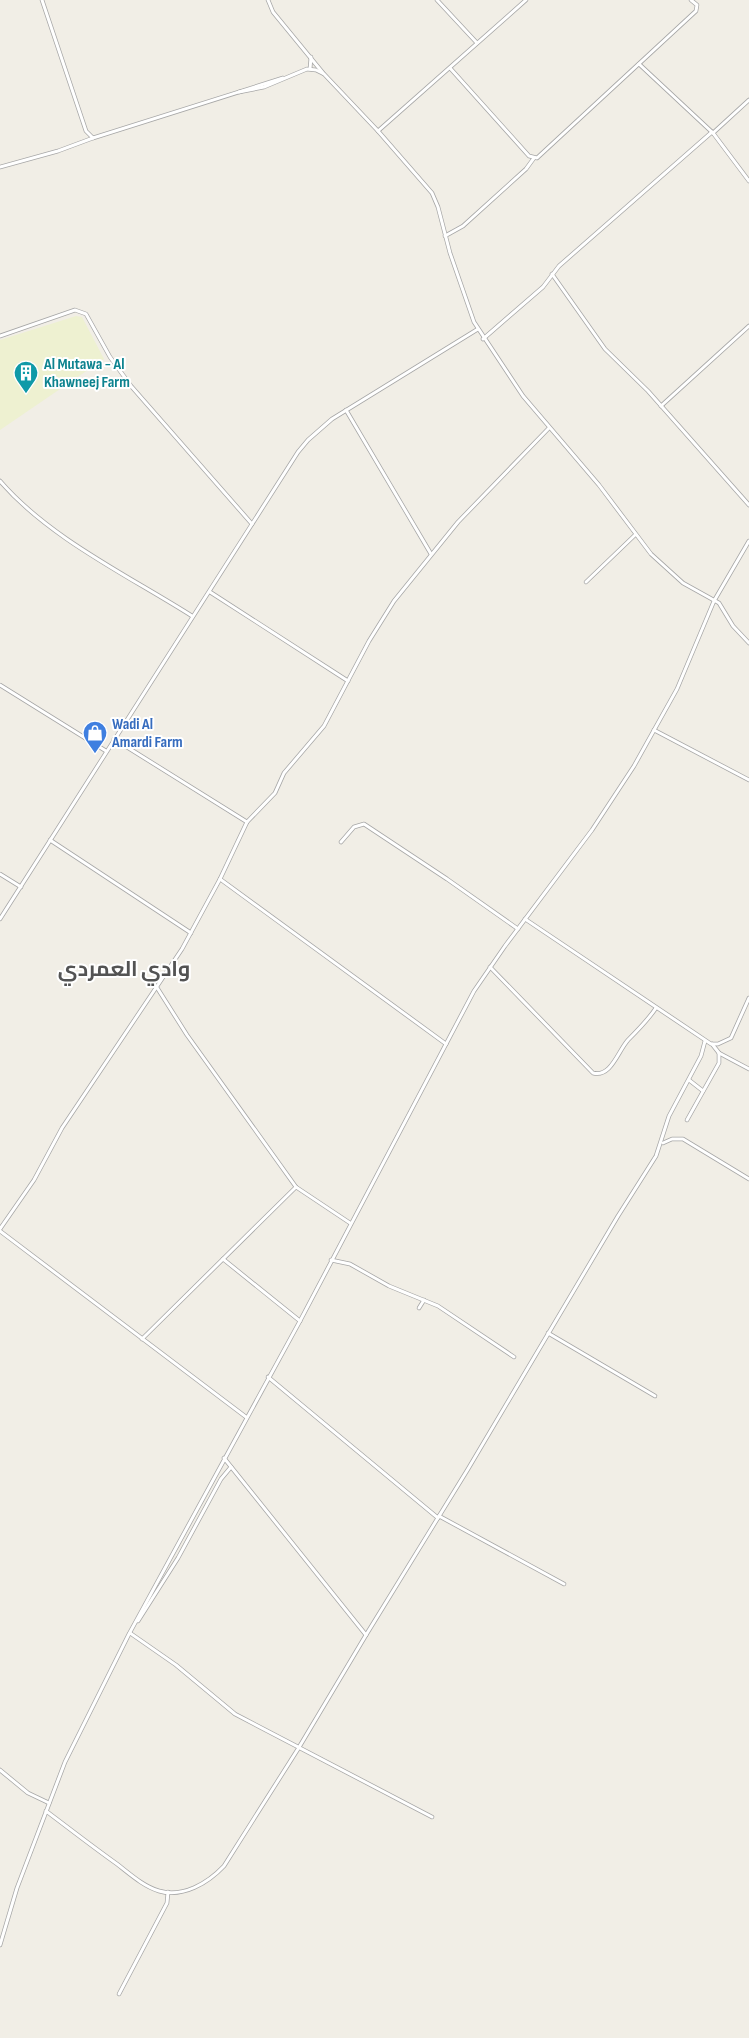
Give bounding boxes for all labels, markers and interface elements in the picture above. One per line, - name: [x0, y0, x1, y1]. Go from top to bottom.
- place label: Al Mutawa - Al Khawneej Farm: [43, 355, 130, 392]
- building icon: Al Mutawa - Al Khawneej Farm: [13, 360, 39, 394]
- place label: Wadi Al Amardi Farm: [111, 715, 183, 752]
- shop icon: Wadi Al Amardi Farm: [82, 720, 108, 754]
- district label: وادي العمردي: [58, 957, 190, 986]

